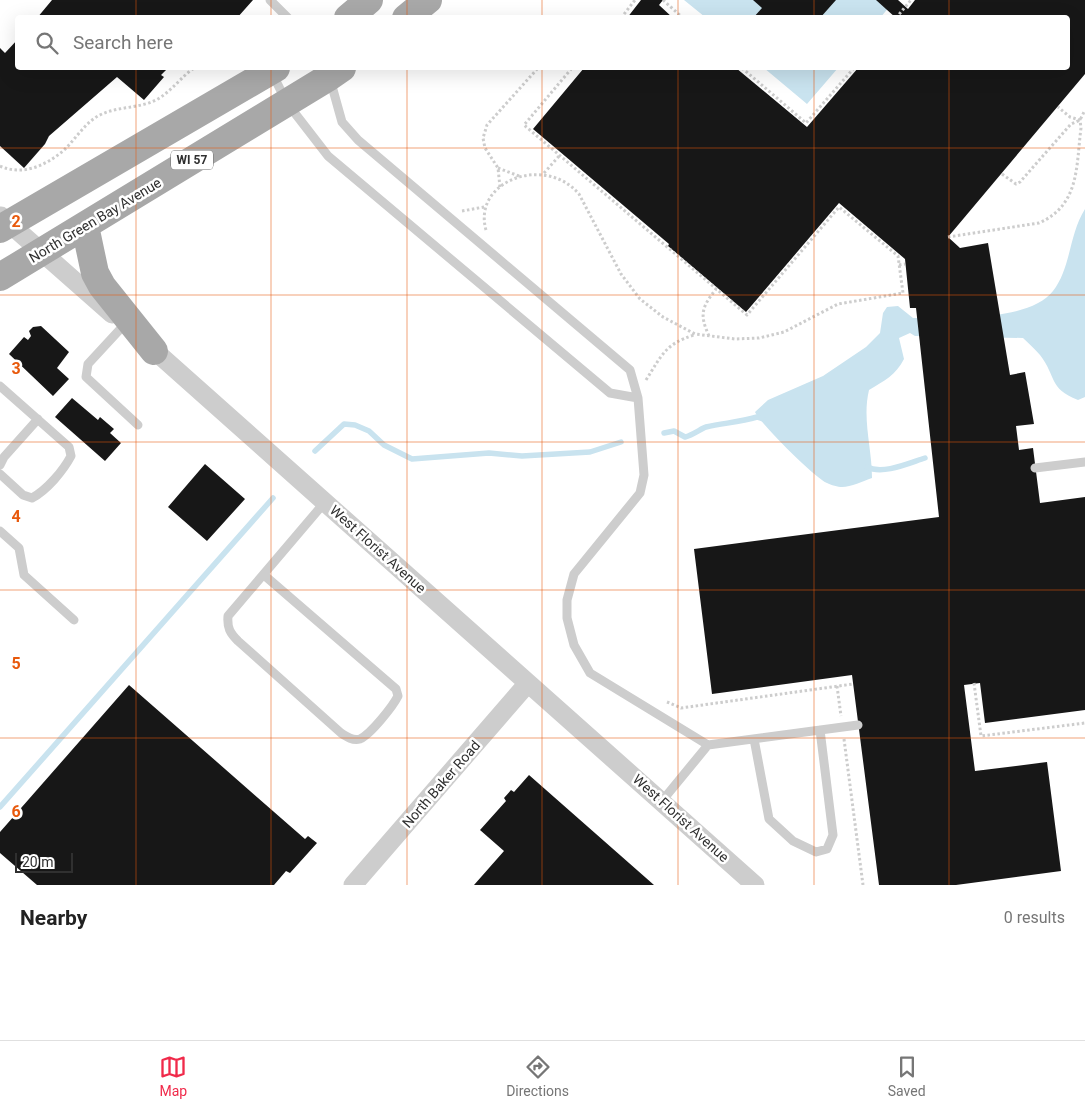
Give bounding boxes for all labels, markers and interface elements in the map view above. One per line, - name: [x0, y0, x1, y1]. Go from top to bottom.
- search box: [15, 15, 1070, 70]
- icon: search: [33, 29, 61, 57]
- text: Search here: [73, 31, 173, 54]
- road number: WI 57: [171, 150, 213, 170]
- street label: North Green Bay Avenue: [26, 174, 164, 266]
- text: 2: [11, 212, 21, 231]
- text: 3: [11, 359, 21, 378]
- street label: West Florist Avenue: [327, 502, 429, 596]
- text: 4: [11, 507, 21, 526]
- text: 5: [11, 654, 21, 673]
- street label: North Baker Road: [399, 737, 483, 831]
- street label: West Florist Avenue: [630, 771, 732, 865]
- text: 6: [11, 802, 21, 821]
- scale bar: [15, 850, 72, 873]
- text: 20 m: [22, 854, 54, 870]
- text: Nearby: [20, 906, 87, 930]
- text: 0 results: [1004, 908, 1065, 927]
- tab: Map: [159, 1053, 187, 1099]
- tab: Directions: [506, 1053, 569, 1099]
- tab: Saved: [888, 1053, 926, 1099]

